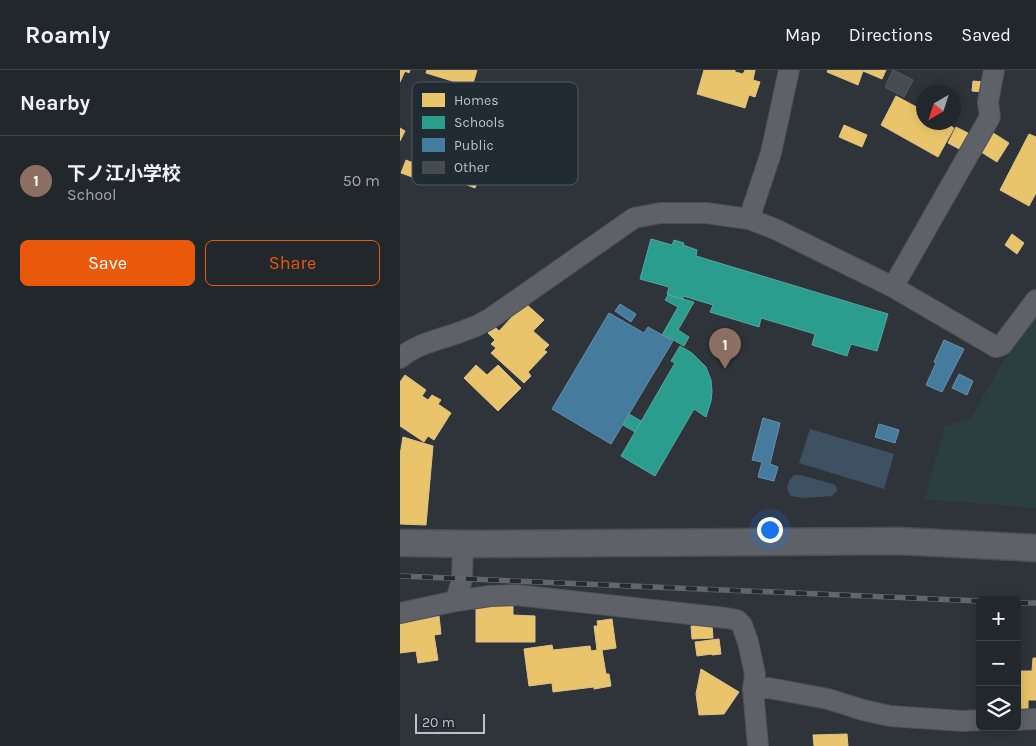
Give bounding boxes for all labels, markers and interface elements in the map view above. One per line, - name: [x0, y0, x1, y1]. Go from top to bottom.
- text: Roamly: [25, 21, 110, 49]
- text: Map: [785, 24, 821, 46]
- text: Directions: [849, 24, 933, 46]
- text: Saved: [961, 24, 1011, 46]
- legend: [412, 82, 578, 185]
- north arrow: [916, 85, 961, 130]
- text: Nearby: [20, 91, 90, 115]
- text: Homes: [454, 92, 499, 109]
- text: Schools: [454, 114, 505, 131]
- text: Public: [454, 137, 494, 154]
- text: Other: [454, 159, 490, 176]
- text: 下ノ江小学校: [67, 163, 181, 185]
- text: 1: [33, 171, 39, 190]
- text: 50 m: [343, 171, 380, 190]
- text: School: [67, 185, 117, 204]
- button: Save: [20, 240, 195, 286]
- button: Share: [205, 240, 380, 286]
- pin: 1: [709, 328, 741, 369]
- your location: [757, 517, 783, 543]
- map controls: [976, 596, 1021, 731]
- button: +: [976, 596, 1021, 641]
- button: −: [976, 641, 1021, 686]
- button: layers: [976, 686, 1021, 731]
- scale bar: [415, 711, 485, 734]
- text: 20 m: [422, 714, 455, 731]

